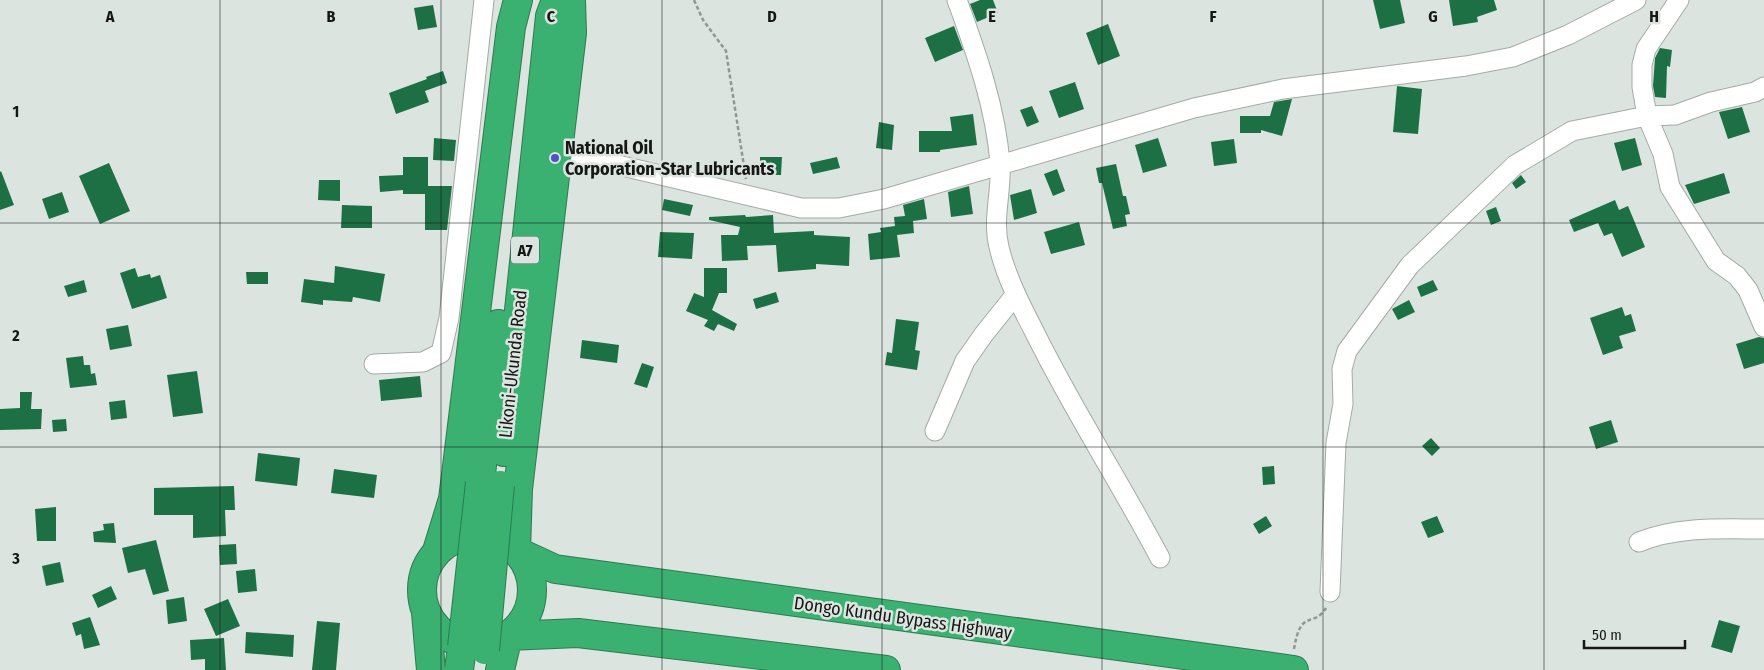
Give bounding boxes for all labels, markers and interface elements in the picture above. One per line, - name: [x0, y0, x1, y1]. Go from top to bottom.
- text: A: [105, 7, 115, 26]
- text: B: [327, 7, 336, 26]
- text: C: [547, 7, 556, 26]
- text: D: [767, 7, 777, 26]
- text: E: [988, 7, 996, 26]
- text: F: [1209, 7, 1217, 26]
- text: G: [1428, 7, 1438, 26]
- text: H: [1649, 7, 1659, 26]
- text: 1: [13, 102, 19, 121]
- place label: National Oil Corporation-Star Lubricants: [565, 137, 774, 180]
- marker: National Oil Corporation-Star Lubricants: [549, 152, 561, 164]
- road number: A7: [511, 236, 539, 264]
- street label: Likoni-Ukunda Road: [494, 289, 532, 439]
- text: 2: [11, 326, 20, 345]
- text: 3: [11, 549, 20, 568]
- street label: Dongo Kundu Bypass Highway: [793, 592, 1013, 644]
- scale bar: [1584, 618, 1685, 650]
- text: 50 m: [1592, 626, 1622, 644]

